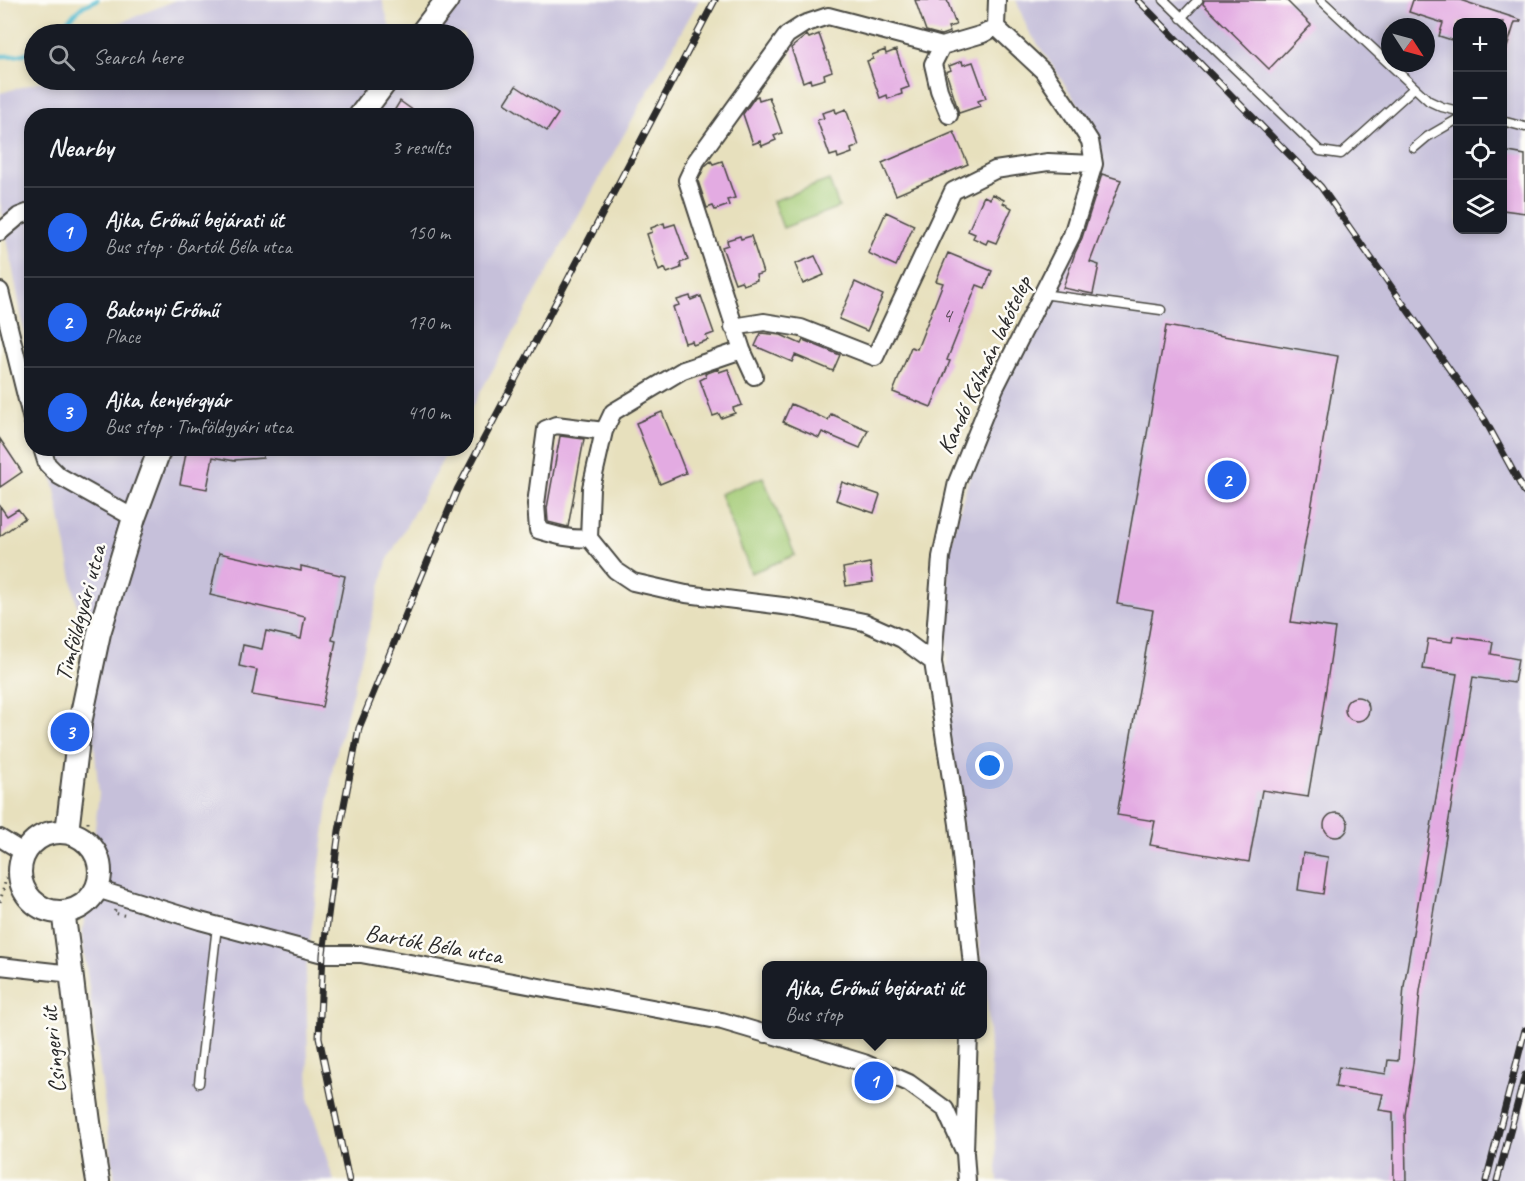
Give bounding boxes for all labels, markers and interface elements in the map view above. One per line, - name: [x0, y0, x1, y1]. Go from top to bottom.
- north arrow: [1381, 18, 1435, 72]
- map controls: [1453, 18, 1507, 234]
- button: +: [1453, 18, 1507, 72]
- search box: [24, 24, 474, 90]
- icon: search: [45, 41, 78, 74]
- text: Search here: [93, 43, 183, 71]
- button: −: [1453, 72, 1507, 126]
- button: locate: [1453, 126, 1507, 180]
- text: Nearby: [48, 131, 113, 164]
- text: 3 results: [391, 135, 450, 160]
- button: layers: [1453, 180, 1507, 234]
- text: Ajka, Erőmű bejárati út: [105, 206, 284, 234]
- text: 1: [63, 220, 72, 245]
- text: 150 m: [407, 220, 450, 245]
- text: Bus stop · Bartók Béla utca: [105, 234, 292, 259]
- street label: Kandó Kálmán lakótelep: [930, 270, 1039, 459]
- text: Bakonyi Erőmű: [105, 296, 218, 324]
- house number: 4: [942, 302, 954, 328]
- text: 2: [63, 310, 72, 335]
- text: 170 m: [407, 310, 450, 335]
- text: Place: [105, 324, 140, 349]
- text: Ajka, kenyérgyár: [105, 386, 230, 414]
- text: 3: [63, 400, 72, 425]
- text: 410 m: [407, 400, 450, 425]
- text: Bus stop · Timföldgyári utca: [105, 414, 292, 439]
- pin: 2: [1208, 458, 1246, 502]
- street label: Timföldgyári utca: [47, 540, 113, 684]
- pin: 3: [50, 710, 90, 754]
- your location: [975, 751, 1004, 780]
- street label: Bartók Béla utca: [363, 917, 507, 971]
- popup: [762, 961, 987, 1039]
- text: Ajka, Erőmű bejárati út: [785, 974, 964, 1002]
- text: Bus stop: [785, 1002, 843, 1027]
- street label: Csingeri út: [33, 1003, 72, 1095]
- pin: 1: [854, 1058, 894, 1104]

